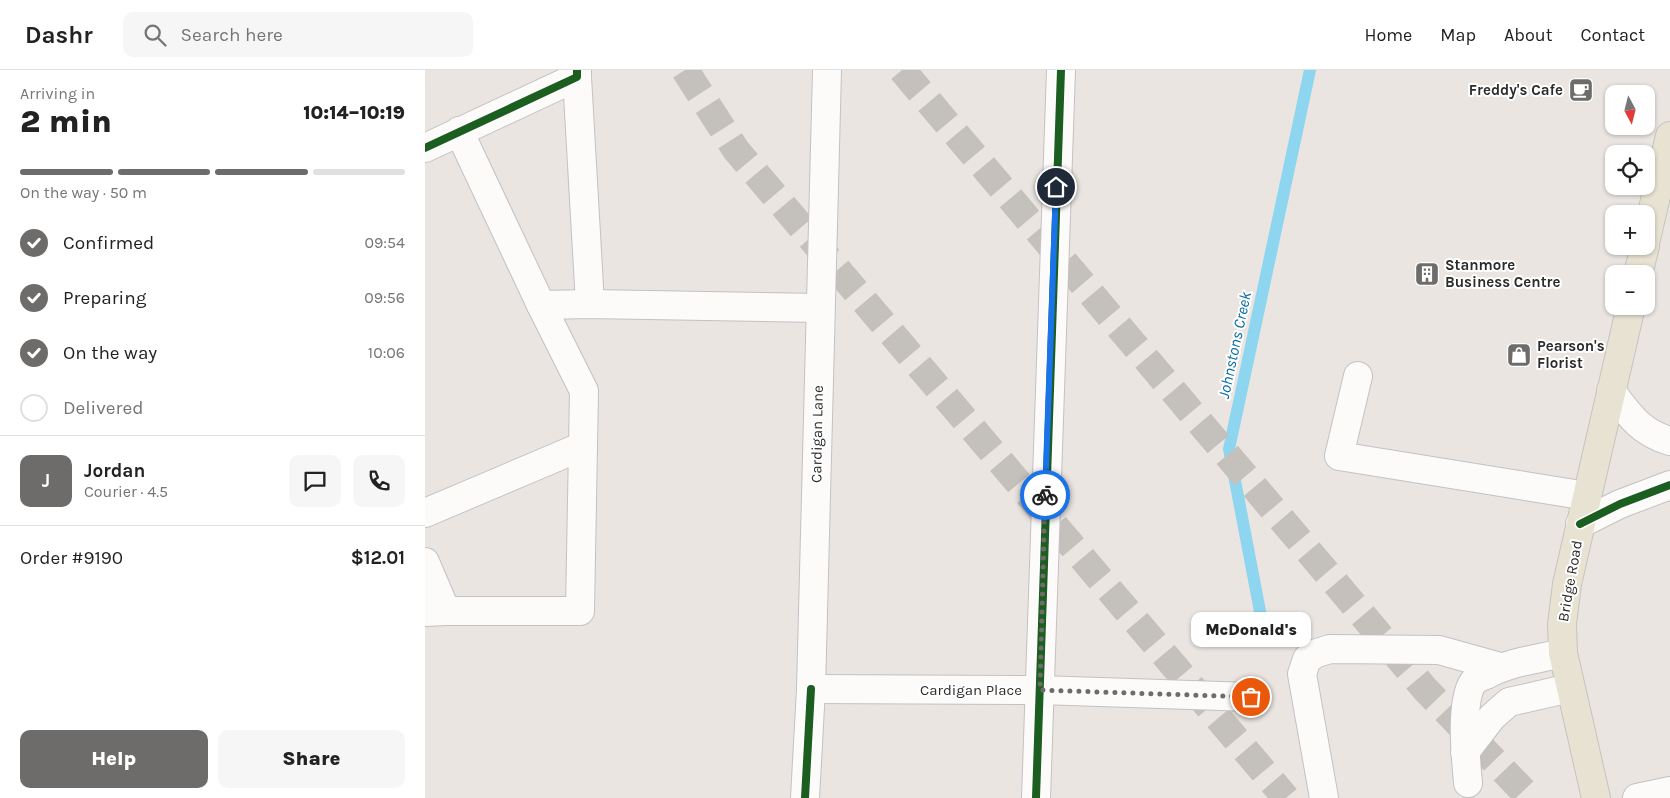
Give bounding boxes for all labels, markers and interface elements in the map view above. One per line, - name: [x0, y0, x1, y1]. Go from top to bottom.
- search box: [123, 12, 473, 57]
- text: Dashr: [25, 21, 93, 49]
- icon: search: [141, 21, 169, 49]
- text: Search here: [181, 24, 283, 46]
- text: Home: [1364, 24, 1412, 46]
- text: Map: [1440, 24, 1476, 46]
- text: About: [1504, 24, 1553, 46]
- text: Contact: [1581, 24, 1645, 46]
- cafe icon: Freddy's Cafe: [1568, 77, 1594, 103]
- place label: Freddy's Cafe: [1469, 81, 1563, 99]
- text: Arriving in: [20, 84, 95, 103]
- north arrow: [1605, 85, 1655, 135]
- map controls: [1605, 85, 1655, 315]
- text: 10:14–10:19: [303, 102, 405, 124]
- text: 2 min: [20, 103, 112, 140]
- button: locate: [1605, 145, 1655, 195]
- pin: [1035, 166, 1077, 208]
- icon: home: [1042, 173, 1070, 201]
- text: On the way · 50 m: [20, 183, 147, 202]
- button: +: [1605, 205, 1655, 255]
- icon: check: [20, 229, 48, 257]
- text: Confirmed: [63, 232, 154, 254]
- text: 09:54: [365, 233, 405, 252]
- place label: Stanmore Business Centre: [1445, 256, 1560, 291]
- building icon: Stanmore Business Centre: [1414, 261, 1440, 287]
- button: −: [1605, 265, 1655, 315]
- icon: check: [20, 284, 48, 312]
- text: Preparing: [63, 287, 146, 309]
- text: 09:56: [364, 288, 405, 307]
- water label: Johnstons Creek: [1214, 289, 1255, 400]
- place label: Pearson's Florist: [1537, 337, 1605, 372]
- icon: check: [20, 339, 48, 367]
- text: On the way: [63, 342, 157, 364]
- shop icon: Pearson's Florist: [1506, 342, 1532, 368]
- text: 10:06: [368, 343, 405, 362]
- street label: Cardigan Lane: [807, 385, 827, 483]
- text: Delivered: [63, 397, 143, 419]
- button: chat: [289, 455, 341, 507]
- button: phone: [353, 455, 405, 507]
- text: Jordan: [84, 460, 145, 482]
- text: J: [42, 470, 50, 492]
- courier: [1020, 470, 1070, 520]
- icon: bike: [1031, 481, 1059, 509]
- text: Courier · 4.5: [84, 482, 168, 501]
- street label: Bridge Road: [1554, 539, 1586, 623]
- text: Order #9190: [20, 547, 123, 569]
- text: $12.01: [351, 547, 405, 569]
- callout: McDonald's: [1191, 612, 1311, 647]
- text: McDonald's: [1205, 620, 1297, 639]
- pin: [1230, 676, 1272, 718]
- street label: Cardigan Place: [920, 681, 1022, 699]
- icon: bag: [1237, 683, 1265, 711]
- button: Help: [20, 730, 208, 788]
- button: Share: [218, 730, 405, 788]

